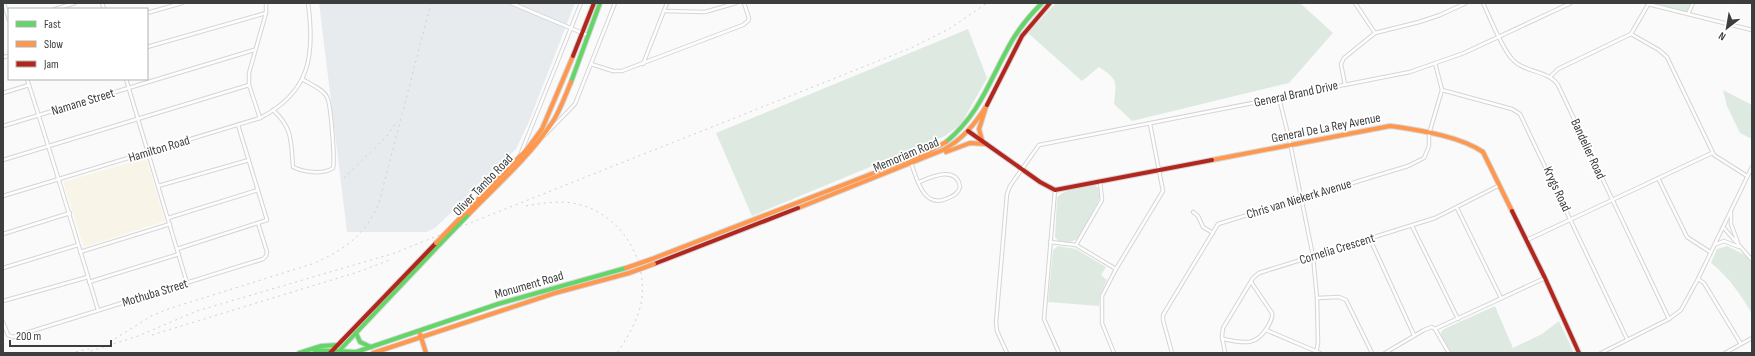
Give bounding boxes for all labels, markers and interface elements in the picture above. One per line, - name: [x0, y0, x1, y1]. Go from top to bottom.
- legend: [8, 8, 148, 80]
- north arrow: [1707, 8, 1747, 48]
- text: Fast: [44, 17, 61, 32]
- text: N: [1716, 29, 1728, 43]
- text: Slow: [44, 37, 63, 52]
- text: Jam: [43, 57, 59, 72]
- street label: General Brand Drive: [1252, 77, 1340, 111]
- street label: Namane Street: [49, 85, 117, 119]
- street label: General De La Rey Avenue: [1270, 110, 1382, 146]
- street label: Bandelier Road: [1567, 116, 1609, 182]
- street label: Hamilton Road: [126, 132, 192, 166]
- street label: Memoriam Road: [871, 134, 941, 176]
- street label: Oliver Tambo Road: [450, 151, 516, 219]
- street label: Krygs Road: [1540, 164, 1574, 214]
- street label: Chris van Niekerk Avenue: [1245, 175, 1353, 223]
- street label: Cornelia Crescent: [1297, 230, 1377, 268]
- street label: Monument Road: [493, 268, 565, 302]
- street label: Mothuba Street: [120, 275, 190, 311]
- scale bar: [10, 322, 111, 348]
- text: 200 m: [16, 329, 42, 344]

